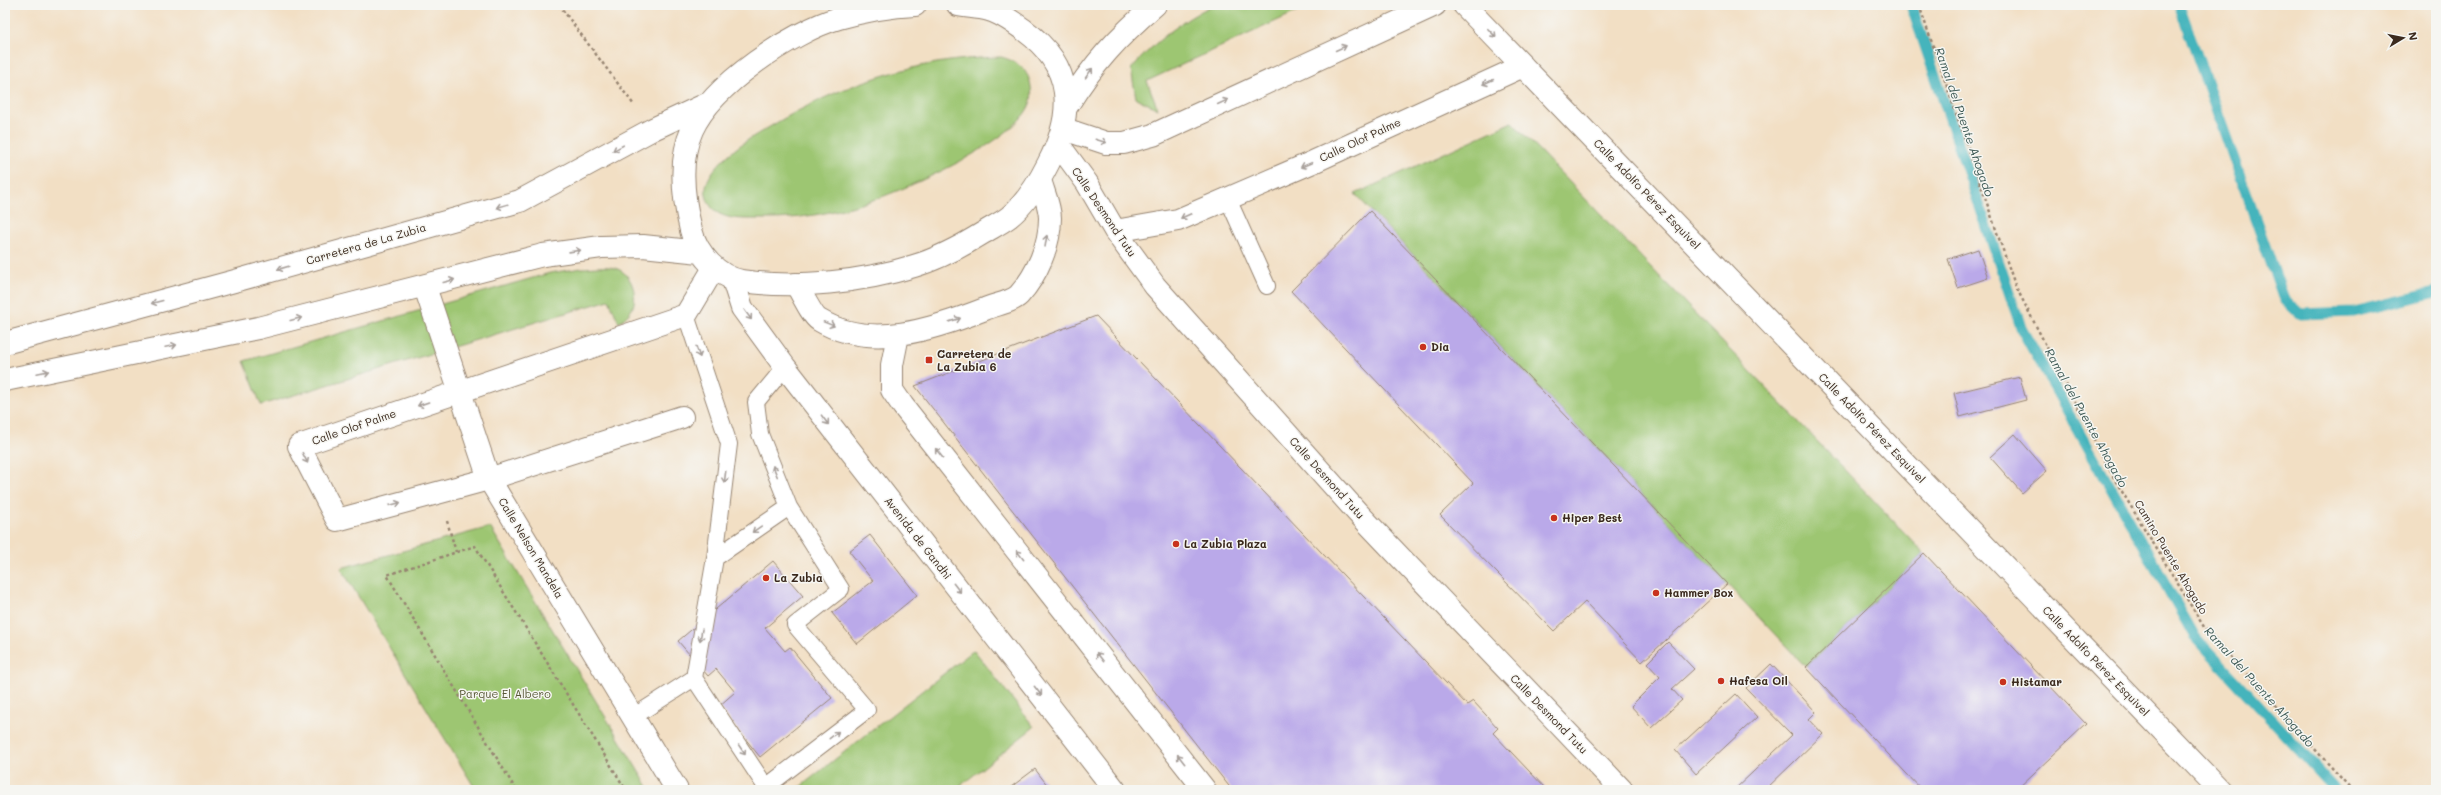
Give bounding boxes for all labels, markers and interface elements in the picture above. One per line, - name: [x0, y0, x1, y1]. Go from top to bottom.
- north arrow: [2383, 18, 2423, 58]
- one-way arrow: [1487, 28, 1496, 38]
- text: N: [2405, 31, 2421, 42]
- one-way arrow: [1334, 44, 1346, 51]
- water label: Ramal del Puente Ahogado: [1932, 45, 1998, 198]
- one-way arrow: [1085, 68, 1093, 79]
- one-way arrow: [1482, 79, 1494, 86]
- one-way arrow: [1216, 98, 1228, 105]
- street label: Calle Olof Palme: [1317, 114, 1403, 165]
- street label: Calle Adolfo Pérez Esquivel: [1591, 135, 1704, 252]
- one-way arrow: [1095, 138, 1108, 145]
- one-way arrow: [612, 145, 624, 152]
- one-way arrow: [1300, 162, 1312, 169]
- street label: Calle Desmond Tutu: [1069, 164, 1140, 260]
- one-way arrow: [496, 203, 509, 210]
- one-way arrow: [1181, 213, 1193, 220]
- street label: Carretera de La Zubia: [304, 219, 428, 268]
- one-way arrow: [1042, 235, 1050, 248]
- one-way arrow: [569, 247, 582, 255]
- one-way arrow: [276, 265, 289, 272]
- one-way arrow: [442, 277, 455, 284]
- one-way arrow: [151, 299, 164, 306]
- one-way arrow: [744, 310, 752, 321]
- one-way arrow: [289, 315, 302, 322]
- one-way arrow: [949, 316, 961, 324]
- one-way arrow: [822, 320, 834, 328]
- place label: Dia: [1431, 339, 1450, 354]
- one-way arrow: [164, 342, 177, 350]
- marker: Dia: [1418, 342, 1428, 352]
- water label: Ramal del Puente Ahogado: [2042, 345, 2132, 490]
- one-way arrow: [695, 346, 703, 358]
- place label: Carretera de La Zubia 6: [937, 346, 1012, 374]
- marker: Carretera de La Zubia 6: [924, 355, 934, 365]
- one-way arrow: [36, 368, 49, 376]
- street label: Calle Adolfo Pérez Esquivel: [1816, 369, 1929, 486]
- one-way arrow: [417, 400, 429, 408]
- street label: Calle Olof Palme: [310, 405, 398, 448]
- one-way arrow: [821, 414, 830, 425]
- street label: Calle Desmond Tutu: [1287, 434, 1368, 522]
- one-way arrow: [935, 447, 944, 458]
- one-way arrow: [302, 452, 309, 464]
- one-way arrow: [770, 465, 778, 477]
- one-way arrow: [721, 470, 729, 483]
- street label: Avenida de Gandhi: [881, 493, 955, 582]
- street label: Calle Nelson Mandela: [495, 495, 568, 601]
- street label: Camino Puente Ahogado: [2131, 497, 2212, 617]
- one-way arrow: [388, 500, 401, 508]
- place label: Hiper Best: [1562, 510, 1622, 525]
- marker: Hiper Best: [1549, 513, 1559, 523]
- one-way arrow: [752, 525, 763, 533]
- place label: La Zubia Plaza: [1184, 536, 1267, 551]
- marker: La Zubia Plaza: [1171, 539, 1181, 549]
- one-way arrow: [1016, 549, 1024, 560]
- place label: La Zubia: [774, 570, 823, 585]
- marker: La Zubia: [761, 573, 771, 583]
- one-way arrow: [953, 583, 962, 594]
- place label: Hammer Box: [1664, 585, 1733, 600]
- marker: Hammer Box: [1651, 588, 1661, 598]
- street label: Calle Adolfo Pérez Esquivel: [2040, 602, 2153, 719]
- water label: Ramal del Puente Ahogado: [2201, 623, 2318, 750]
- one-way arrow: [697, 629, 705, 642]
- one-way arrow: [1096, 652, 1105, 663]
- street label: Calle Desmond Tutu: [1507, 671, 1591, 757]
- place label: Hafesa Oil: [1729, 673, 1788, 688]
- place label: Histamar: [2011, 674, 2062, 689]
- marker: Hafesa Oil: [1716, 676, 1726, 686]
- marker: Histamar: [1998, 677, 2008, 687]
- one-way arrow: [1033, 685, 1042, 696]
- park label: Parque El Albero: [459, 686, 551, 701]
- one-way arrow: [828, 731, 839, 739]
- one-way arrow: [737, 745, 746, 756]
- one-way arrow: [1176, 754, 1185, 765]

